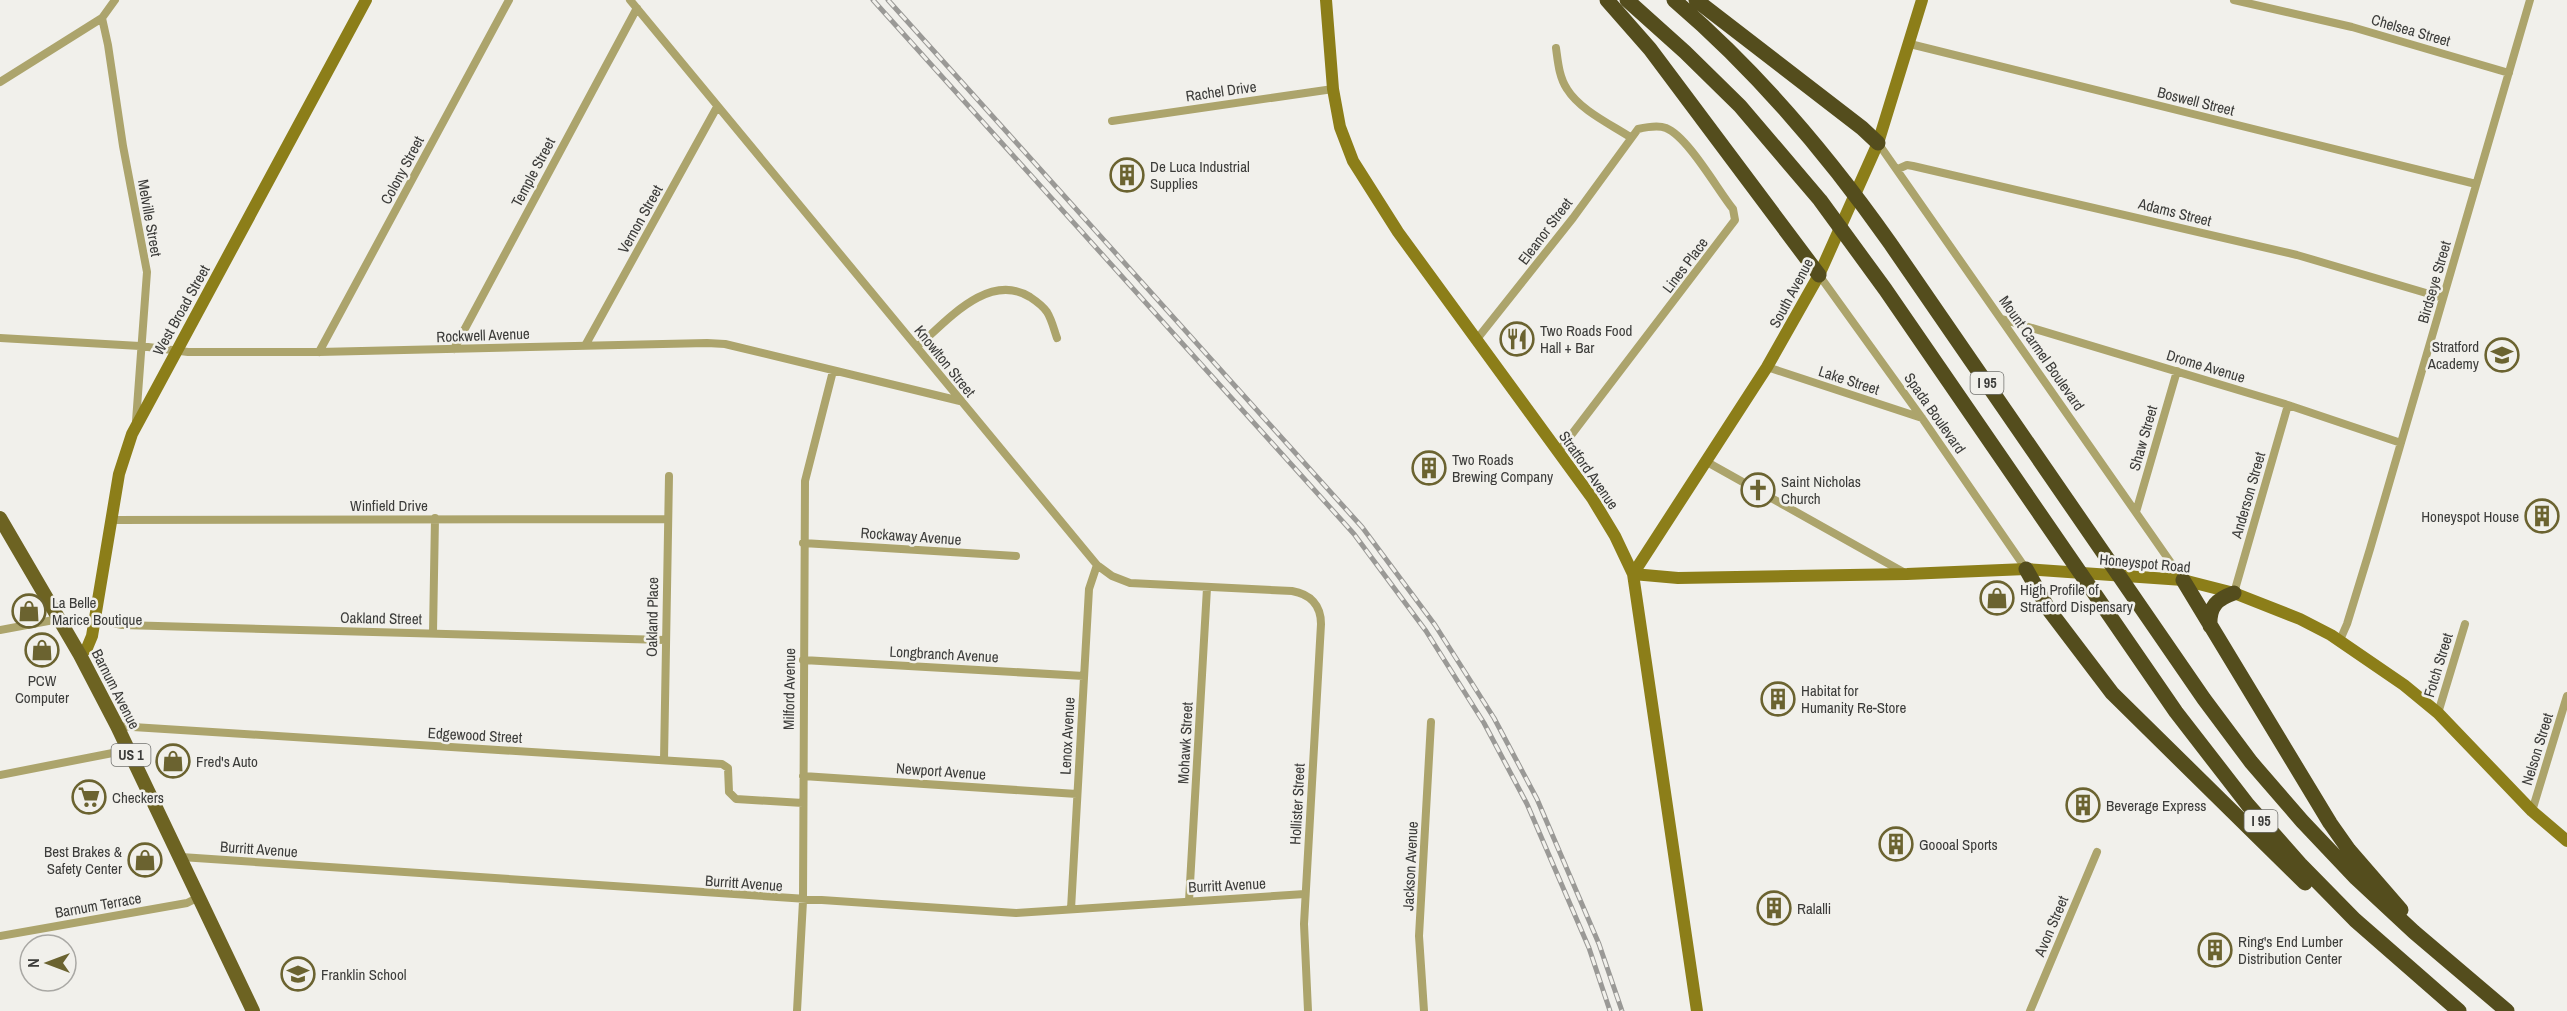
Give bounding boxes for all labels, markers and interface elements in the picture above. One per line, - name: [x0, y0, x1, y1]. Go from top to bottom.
- street label: Chelsea Street: [2369, 9, 2454, 51]
- street label: Rachel Drive: [1184, 76, 1258, 106]
- street label: Boswell Street: [2155, 81, 2237, 121]
- street label: Colony Street: [375, 132, 429, 208]
- street label: Temple Street: [506, 133, 560, 210]
- place label: De Luca Industrial Supplies: [1150, 156, 1250, 194]
- building icon: De Luca Industrial Supplies: [1109, 157, 1145, 193]
- street label: Melville Street: [133, 178, 167, 259]
- street label: Vernon Street: [613, 181, 668, 257]
- street label: Eleanor Street: [1513, 193, 1577, 269]
- street label: Adams Street: [2135, 193, 2214, 231]
- street label: Lines Place: [1657, 233, 1713, 297]
- street label: Birdseye Street: [2412, 238, 2456, 326]
- street label: South Avenue: [1764, 254, 1818, 332]
- street label: West Broad Street: [148, 261, 215, 359]
- street label: Mount Carmel Boulevard: [1994, 291, 2090, 415]
- place label: Two Roads Food Hall + Bar: [1540, 320, 1632, 358]
- street label: Knowlton Street: [910, 321, 981, 402]
- restaurant icon: Two Roads Food Hall + Bar: [1499, 321, 1535, 357]
- street label: Rockwell Avenue: [436, 323, 530, 347]
- place label: Stratford Academy: [2427, 336, 2480, 374]
- school or university icon: Stratford Academy: [2484, 337, 2520, 373]
- street label: Drome Avenue: [2164, 344, 2248, 388]
- street label: Lake Street: [1816, 360, 1883, 400]
- street label: Spada Boulevard: [1899, 368, 1971, 458]
- road number: I 95: [1970, 372, 2004, 394]
- street label: Shaw Street: [2124, 402, 2162, 473]
- street label: Stratford Avenue: [1554, 427, 1624, 514]
- place label: Two Roads Brewing Company: [1452, 449, 1554, 487]
- street label: Anderson Street: [2225, 449, 2271, 542]
- building icon: Two Roads Brewing Company: [1411, 450, 1447, 486]
- place label: Saint Nicholas Church: [1781, 471, 1861, 509]
- church icon: Saint Nicholas Church: [1740, 472, 1776, 508]
- street label: Winfield Drive: [350, 495, 428, 516]
- building icon: Honeyspot House: [2524, 498, 2560, 534]
- place label: Honeyspot House: [2421, 506, 2519, 527]
- street label: Rockaway Avenue: [860, 522, 962, 550]
- street label: Honeyspot Road: [2098, 549, 2192, 577]
- street label: Oakland Place: [641, 577, 663, 657]
- place label: High Profile of Stratford Dispensary: [2020, 579, 2134, 617]
- shop icon: High Profile of Stratford Dispensary: [1979, 580, 2015, 616]
- place label: La Belle Marice Boutique: [52, 592, 142, 630]
- shop icon: La Belle Marice Boutique: [11, 593, 47, 629]
- street label: Oakland Street: [340, 607, 423, 629]
- street label: Fotch Street: [2418, 630, 2458, 700]
- shop icon: PCW Computer: [24, 632, 60, 668]
- street label: Longbranch Avenue: [889, 641, 999, 667]
- street label: Barnum Avenue: [87, 645, 145, 733]
- street label: Milford Avenue: [778, 648, 800, 730]
- place label: PCW Computer: [15, 670, 69, 708]
- place label: Habitat for Humanity Re-Store: [1801, 680, 1906, 718]
- building icon: Habitat for Humanity Re-Store: [1760, 681, 1796, 717]
- street label: Lenox Avenue: [1054, 696, 1080, 775]
- street label: Mohawk Street: [1172, 701, 1198, 785]
- street label: Nelson Street: [2516, 710, 2558, 788]
- street label: Edgewood Street: [427, 722, 523, 748]
- shop icon: Fred's Auto: [155, 743, 191, 779]
- road number: US 1: [112, 744, 150, 766]
- place label: Fred's Auto: [196, 751, 258, 772]
- street label: Newport Avenue: [895, 757, 987, 785]
- street label: Hollister Street: [1284, 762, 1310, 845]
- supermarket icon: Checkers: [71, 779, 107, 815]
- place label: Checkers: [112, 787, 164, 808]
- building icon: Beverage Express: [2065, 787, 2101, 823]
- place label: Beverage Express: [2106, 795, 2207, 816]
- road number: I 95: [2244, 810, 2278, 832]
- street label: Jackson Avenue: [1397, 821, 1423, 911]
- building icon: Goooal Sports: [1878, 826, 1914, 862]
- place label: Goooal Sports: [1919, 834, 1998, 855]
- street label: Burritt Avenue: [219, 836, 299, 862]
- place label: Best Brakes & Safety Center: [44, 841, 123, 879]
- shop icon: Best Brakes & Safety Center: [127, 842, 163, 878]
- street label: Burritt Avenue: [704, 870, 784, 896]
- street label: Burritt Avenue: [1188, 872, 1267, 898]
- street label: Barnum Terrace: [53, 887, 143, 923]
- building icon: Ralalli: [1756, 890, 1792, 926]
- street label: Avon Street: [2028, 892, 2073, 961]
- place label: Ralalli: [1797, 898, 1831, 919]
- place label: Ring's End Lumber Distribution Center: [2238, 931, 2343, 969]
- building icon: Ring's End Lumber Distribution Center: [2197, 932, 2233, 968]
- north arrow: [18, 933, 78, 993]
- school or university icon: Franklin School: [280, 956, 316, 992]
- text: N: [22, 958, 44, 968]
- place label: Franklin School: [321, 964, 406, 985]

